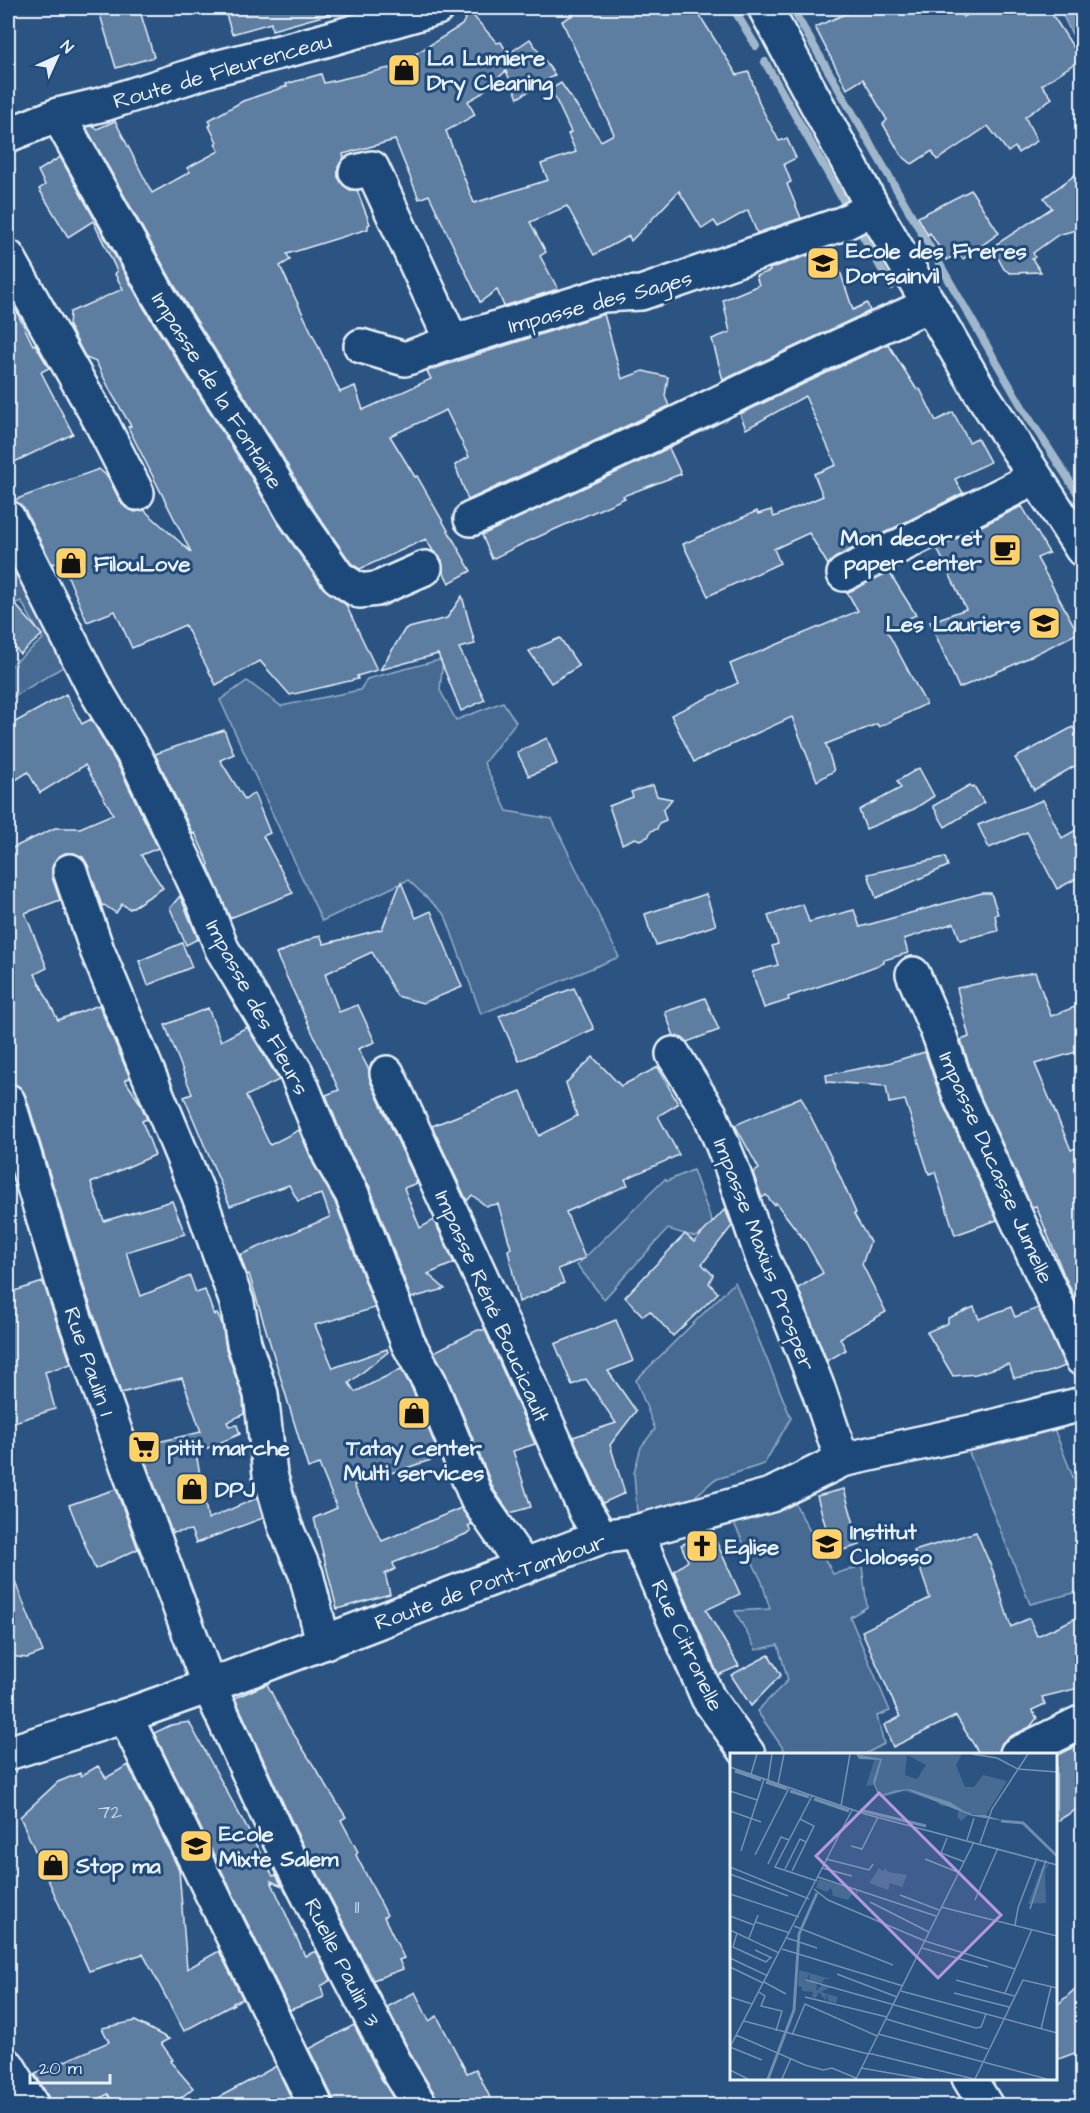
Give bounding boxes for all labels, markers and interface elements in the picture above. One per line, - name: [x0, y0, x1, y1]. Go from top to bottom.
- street label: Route de Fleurenceau: [110, 25, 335, 117]
- north arrow: [27, 27, 87, 87]
- text: N: [56, 36, 78, 58]
- place label: La Lumiere Dry Cleaning: [427, 43, 554, 101]
- shop icon: La Lumiere Dry Cleaning: [386, 52, 422, 88]
- place label: Ecole des Freres Dorsainvil: [846, 236, 1027, 292]
- school or university icon: Ecole des Freres Dorsainvil: [805, 245, 841, 281]
- street label: Impasse des Sages: [505, 263, 696, 343]
- street label: Impasse de la Fontaine: [143, 286, 290, 495]
- place label: Mon decor et paper center: [840, 523, 983, 579]
- cafe icon: Mon decor et paper center: [987, 532, 1023, 568]
- shop icon: FilouLove: [53, 545, 89, 581]
- place label: FilouLove: [94, 549, 191, 580]
- school or university icon: Les Lauriers: [1026, 605, 1062, 641]
- place label: Les Lauriers: [886, 609, 1021, 640]
- street label: Impasse des Fleurs: [197, 914, 316, 1101]
- street label: Impasse Ducasse Jumelle: [930, 1047, 1061, 1289]
- street label: Impasse Maxius Prosper: [705, 1134, 822, 1375]
- street label: Impasse Réné Boucicault: [426, 1186, 557, 1428]
- street label: Rue Paulin 1: [55, 1303, 122, 1420]
- shop icon: Tatay center Multi services: [396, 1395, 432, 1431]
- supermarket icon: pitit marche: [126, 1429, 162, 1465]
- place label: pitit marche: [167, 1433, 290, 1464]
- place label: Tatay center Multi services: [344, 1433, 484, 1489]
- shop icon: DPJ: [174, 1471, 210, 1507]
- place label: DPJ: [215, 1475, 255, 1506]
- place label: Institut Clolosso: [850, 1517, 932, 1573]
- street label: Route de Pont-Tambour: [371, 1526, 610, 1639]
- school or university icon: Institut Clolosso: [809, 1526, 845, 1562]
- church icon: Eglise: [684, 1528, 720, 1564]
- place label: Eglise: [725, 1532, 779, 1564]
- street label: Rue Citronelle: [643, 1575, 731, 1716]
- inset map: [730, 1753, 1057, 2080]
- house number: 72: [98, 1798, 122, 1826]
- place label: Ecole Mixte Salem: [219, 1819, 339, 1875]
- school or university icon: Ecole Mixte Salem: [178, 1828, 214, 1864]
- shop icon: Stop ma: [35, 1847, 71, 1883]
- place label: Stop ma: [75, 1851, 162, 1882]
- street label: Ruelle Paulin 3: [296, 1893, 387, 2032]
- house number: 11: [354, 1893, 360, 1921]
- scale bar: [30, 2047, 110, 2085]
- text: 20 m: [39, 2056, 82, 2081]

